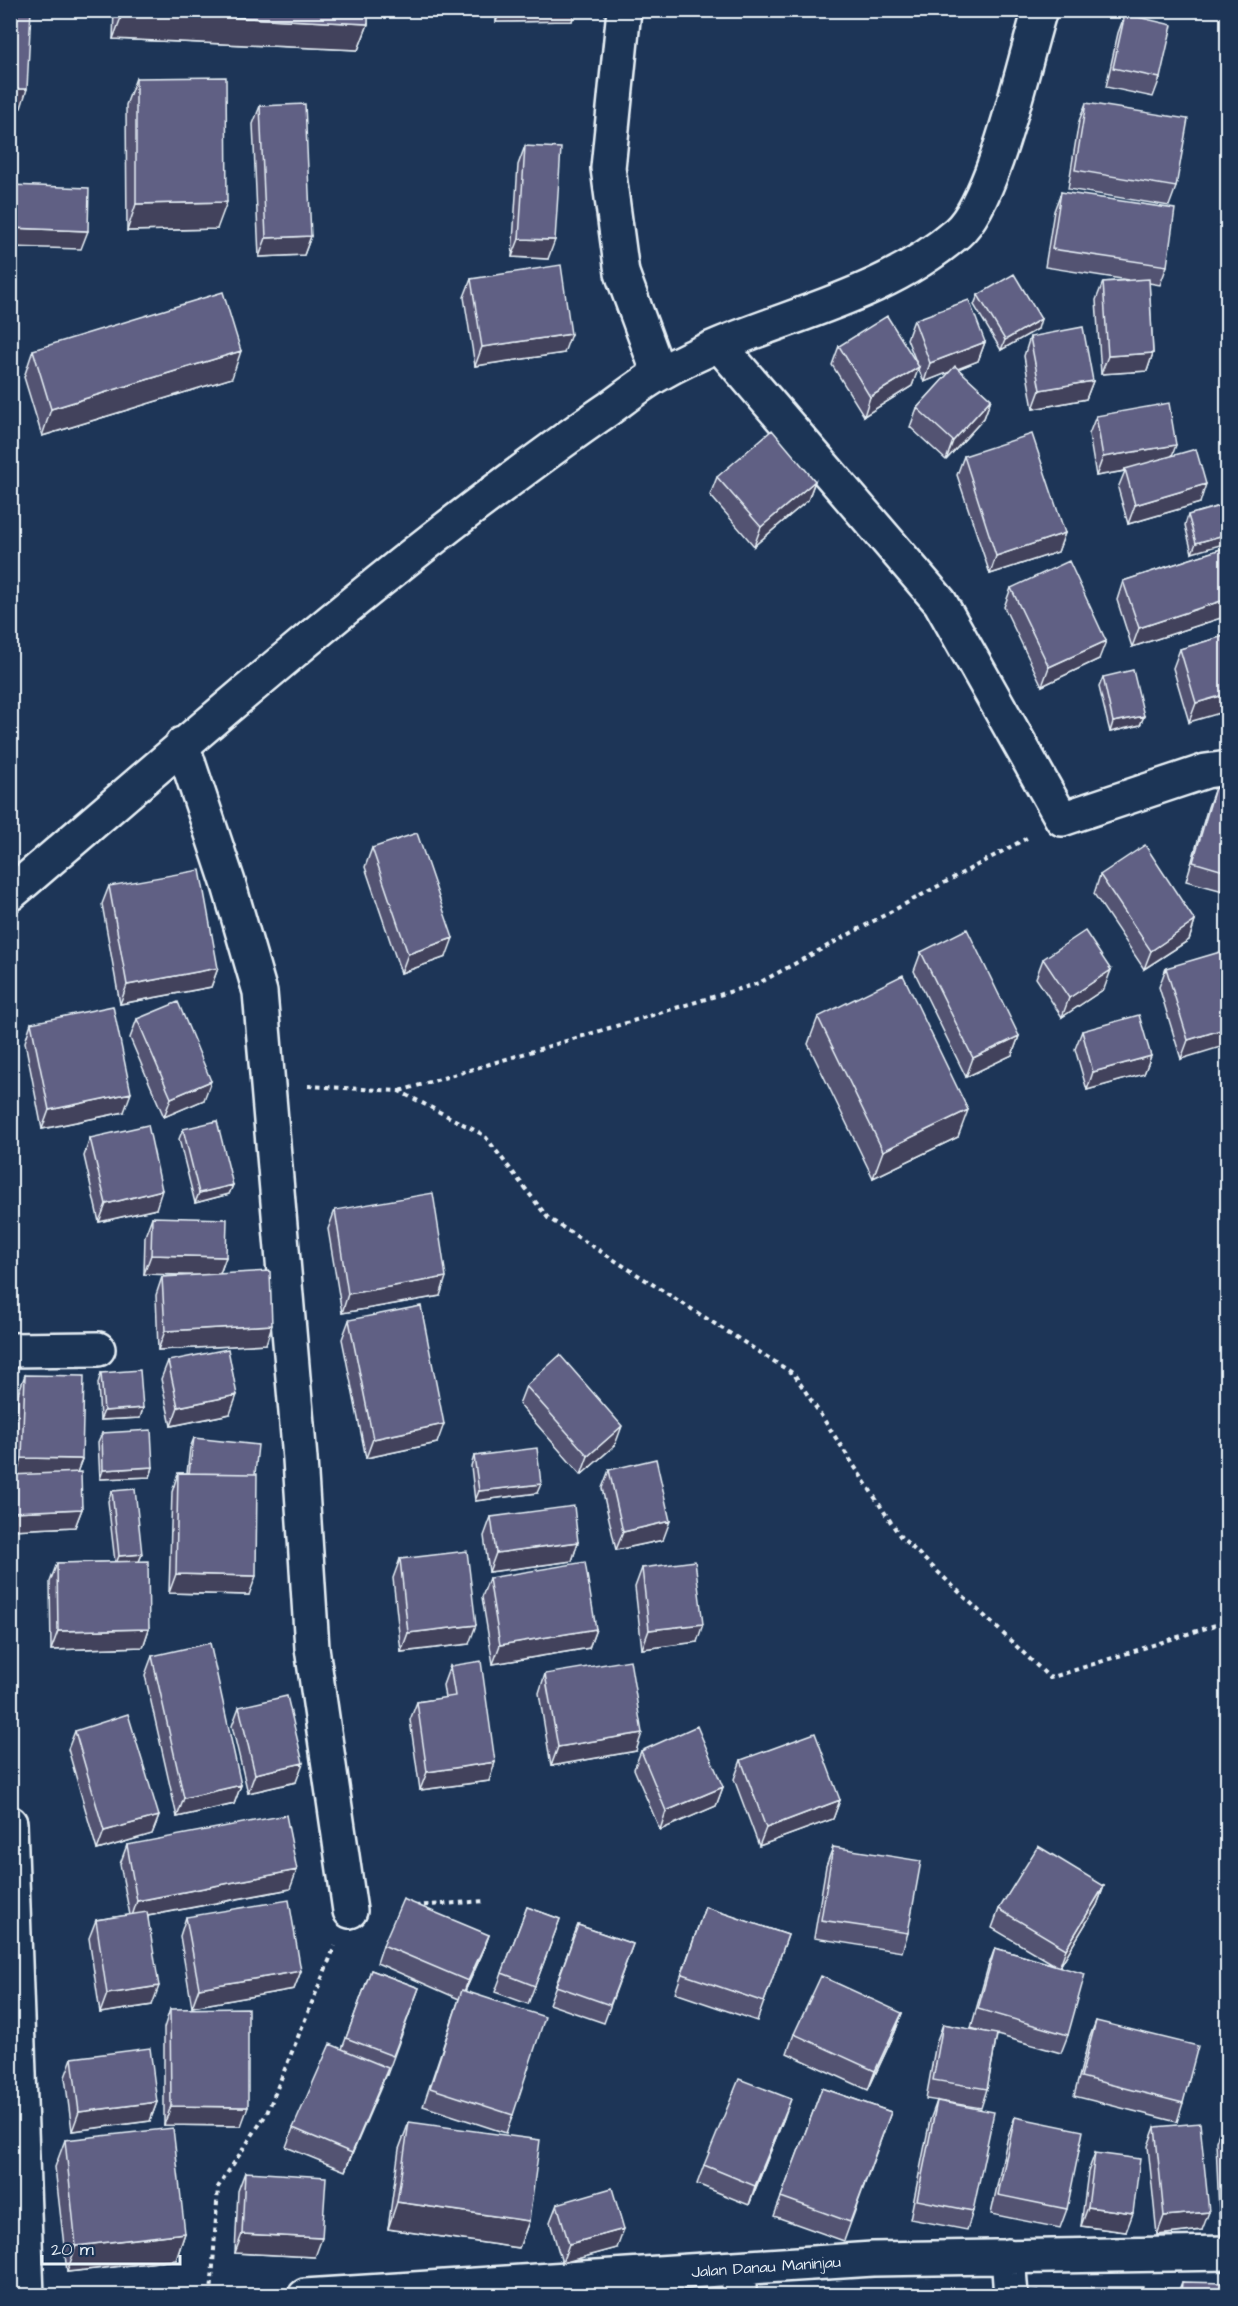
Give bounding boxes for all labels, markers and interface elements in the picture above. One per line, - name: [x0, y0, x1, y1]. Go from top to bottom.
- scale bar: [42, 2228, 180, 2266]
- text: 20 m: [51, 2237, 94, 2262]
- street label: Jalan Danau Maninjau: [691, 2251, 842, 2283]

